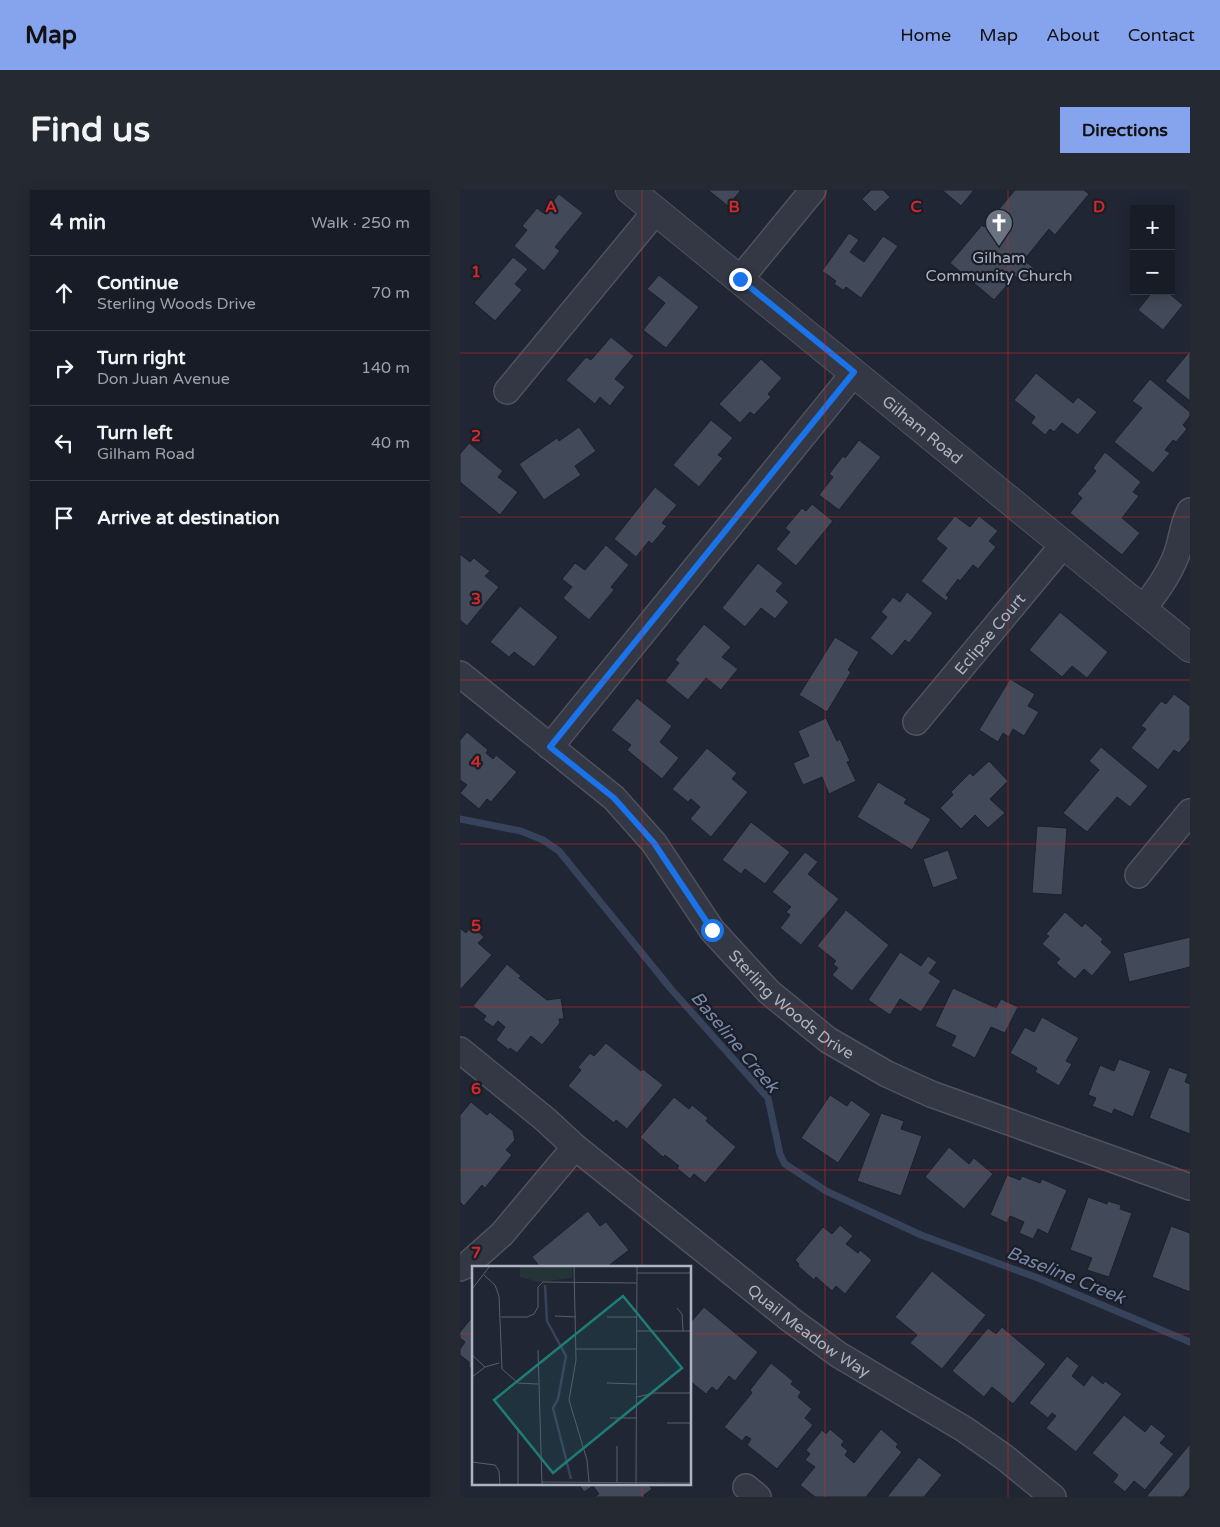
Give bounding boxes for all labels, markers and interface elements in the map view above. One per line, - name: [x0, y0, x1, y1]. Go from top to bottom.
- text: Map: [25, 21, 77, 50]
- text: Home: [900, 24, 951, 46]
- text: Map: [979, 24, 1018, 46]
- text: About: [1046, 24, 1100, 46]
- text: Contact: [1128, 24, 1195, 46]
- button: Directions: [1060, 107, 1190, 153]
- text: Find us: [30, 109, 150, 151]
- text: A: [545, 197, 557, 217]
- text: B: [728, 197, 740, 217]
- text: C: [910, 197, 922, 217]
- text: D: [1093, 197, 1105, 217]
- map controls: [1130, 205, 1175, 295]
- button: +: [1130, 205, 1175, 250]
- church icon: Gilham Community Church: [984, 208, 1014, 247]
- text: 4 min: [50, 210, 106, 235]
- text: Walk · 250 m: [311, 213, 410, 233]
- place label: Gilham Community Church: [926, 248, 1072, 286]
- button: −: [1130, 250, 1175, 295]
- text: 1: [471, 262, 481, 282]
- route end: [729, 268, 752, 291]
- text: Continue: [97, 272, 179, 294]
- icon: ahead: [50, 279, 78, 307]
- text: 70 m: [371, 283, 410, 303]
- text: Sterling Woods Drive: [97, 294, 256, 314]
- text: Turn right: [97, 347, 185, 369]
- icon: right: [50, 354, 78, 382]
- text: 140 m: [361, 358, 410, 378]
- text: Don Juan Avenue: [97, 369, 230, 389]
- street label: Gilham Road: [878, 391, 966, 469]
- text: Turn left: [97, 422, 173, 444]
- text: 2: [471, 426, 481, 446]
- icon: left: [50, 429, 78, 457]
- text: 40 m: [371, 433, 410, 453]
- text: Gilham Road: [97, 444, 195, 464]
- icon: arrive: [50, 504, 78, 532]
- text: Arrive at destination: [97, 507, 280, 529]
- text: 3: [471, 589, 481, 609]
- street label: Eclipse Court: [951, 589, 1030, 679]
- text: 4: [471, 752, 481, 772]
- text: 5: [471, 916, 481, 936]
- route start: [701, 919, 724, 942]
- street label: Sterling Woods Drive: [724, 946, 857, 1064]
- water label: Baseline Creek: [686, 987, 784, 1098]
- text: 6: [471, 1079, 481, 1099]
- water label: Baseline Creek: [1004, 1241, 1129, 1309]
- text: 7: [471, 1243, 481, 1263]
- inset map: [472, 1266, 691, 1484]
- street label: Quail Meadow Way: [743, 1280, 874, 1382]

